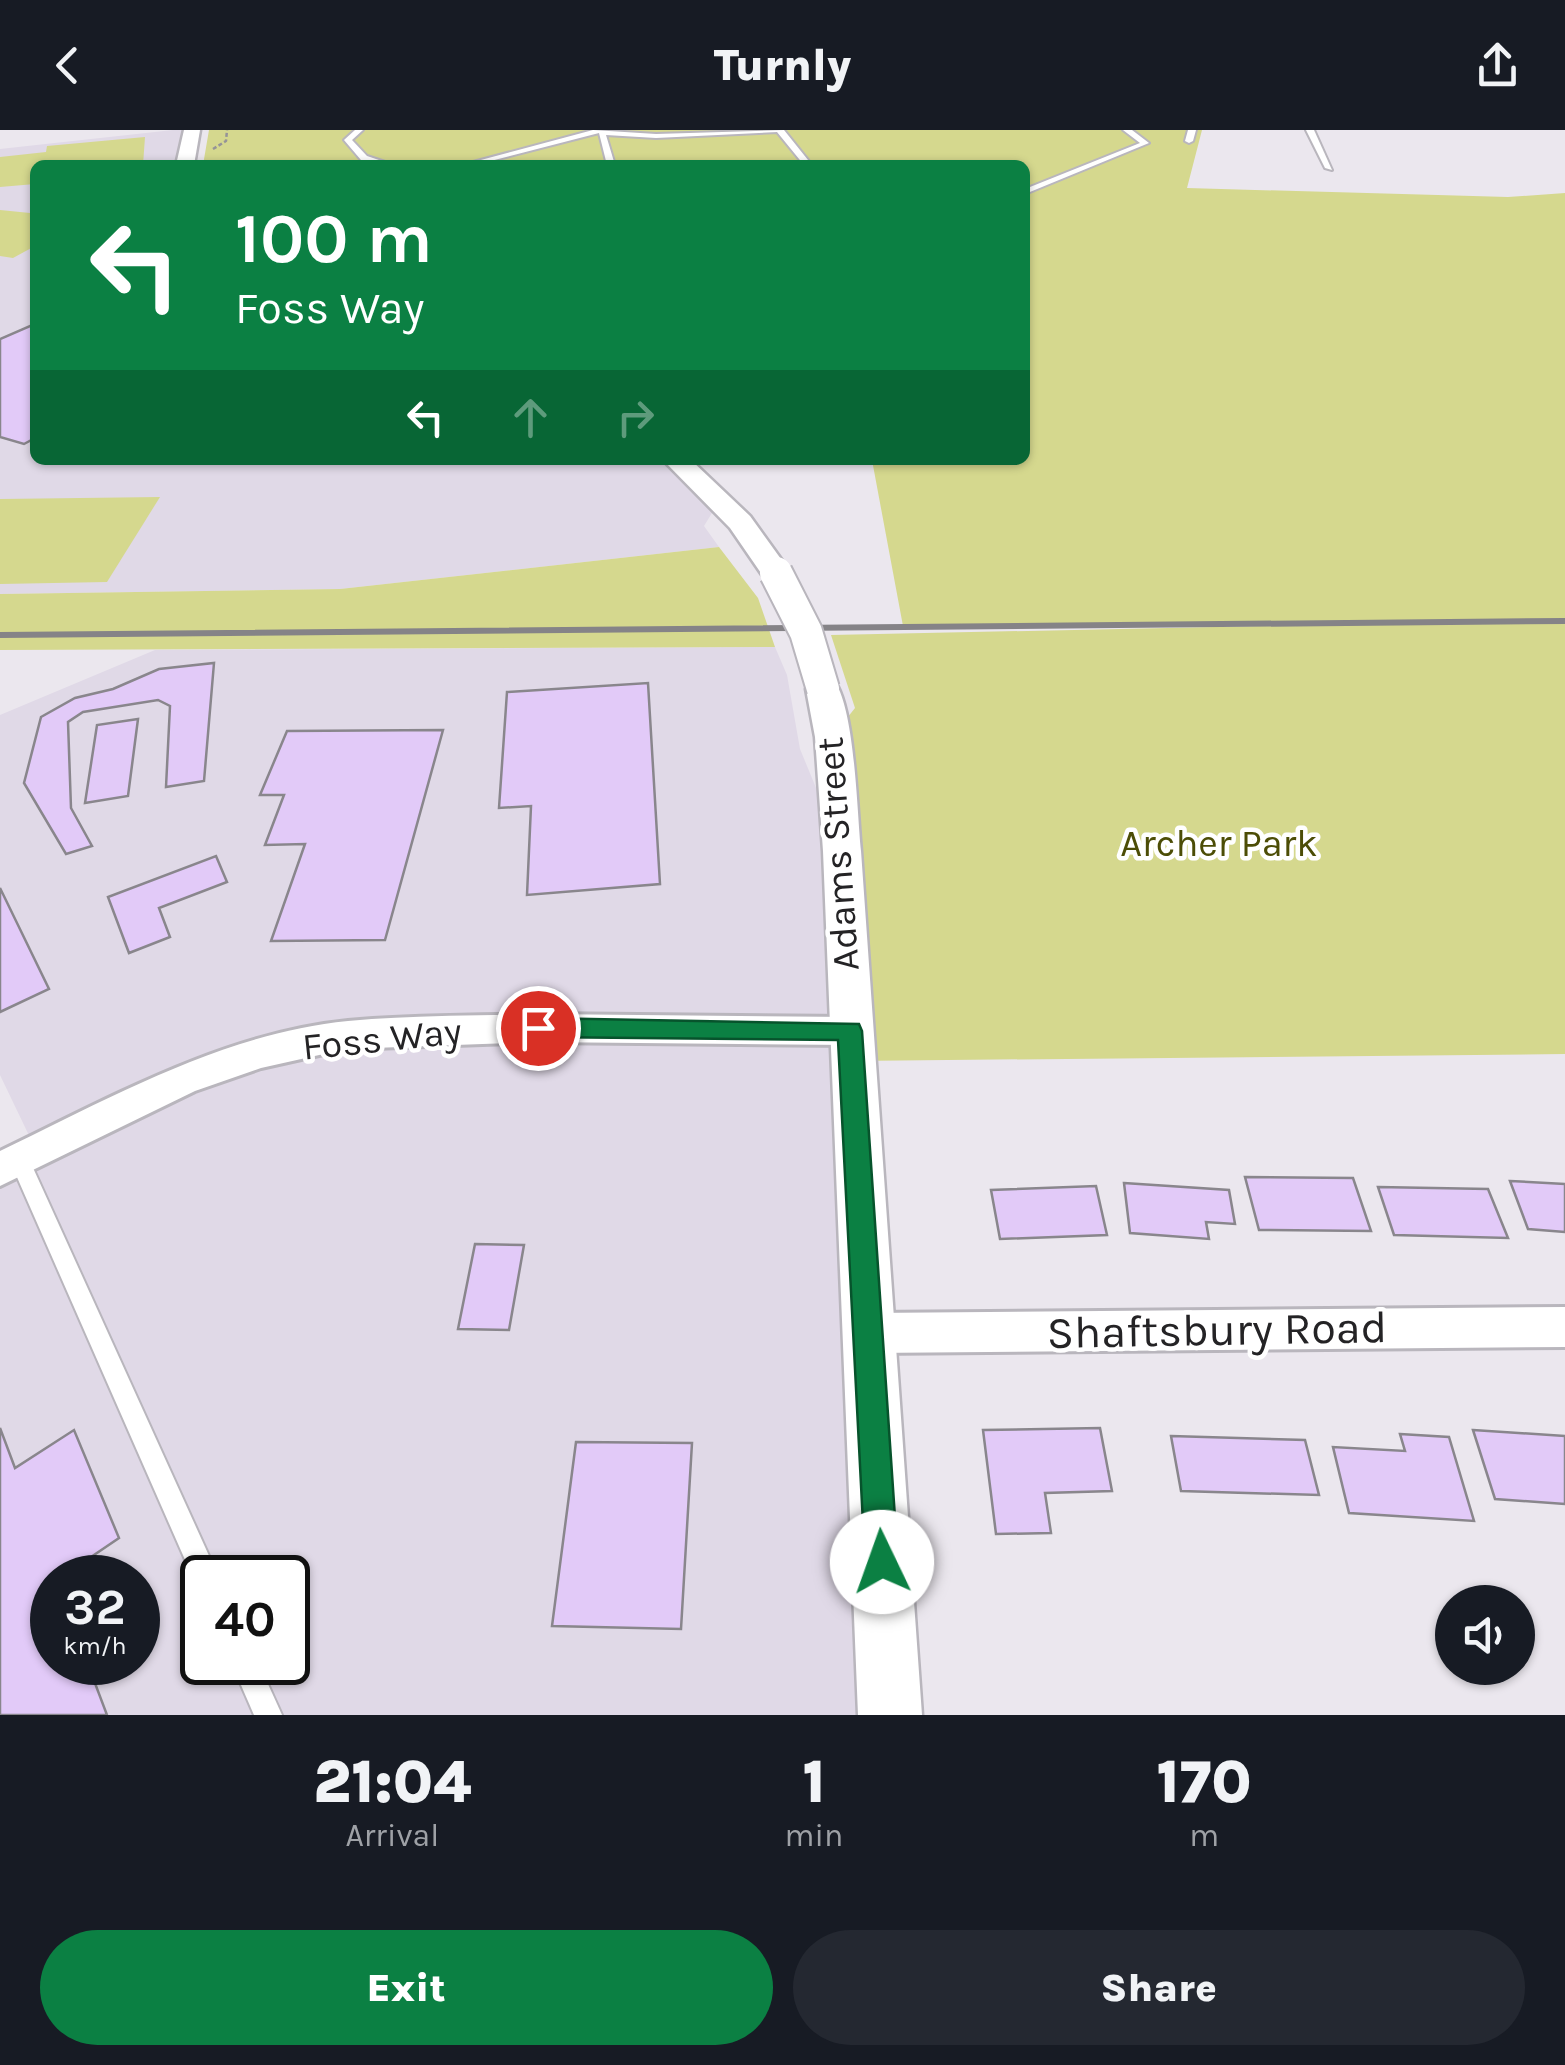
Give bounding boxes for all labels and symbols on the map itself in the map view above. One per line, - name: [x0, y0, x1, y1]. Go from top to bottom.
- street label: Adams Street: [807, 736, 869, 972]
- park label: Archer Park: [1120, 821, 1318, 866]
- pin: [496, 986, 581, 1071]
- street label: Foss Way: [300, 1008, 464, 1070]
- street label: Shaftsbury Road: [1046, 1301, 1388, 1360]
- position arrow: [830, 1510, 934, 1614]
- speed limit sign: 40: [180, 1555, 310, 1685]

